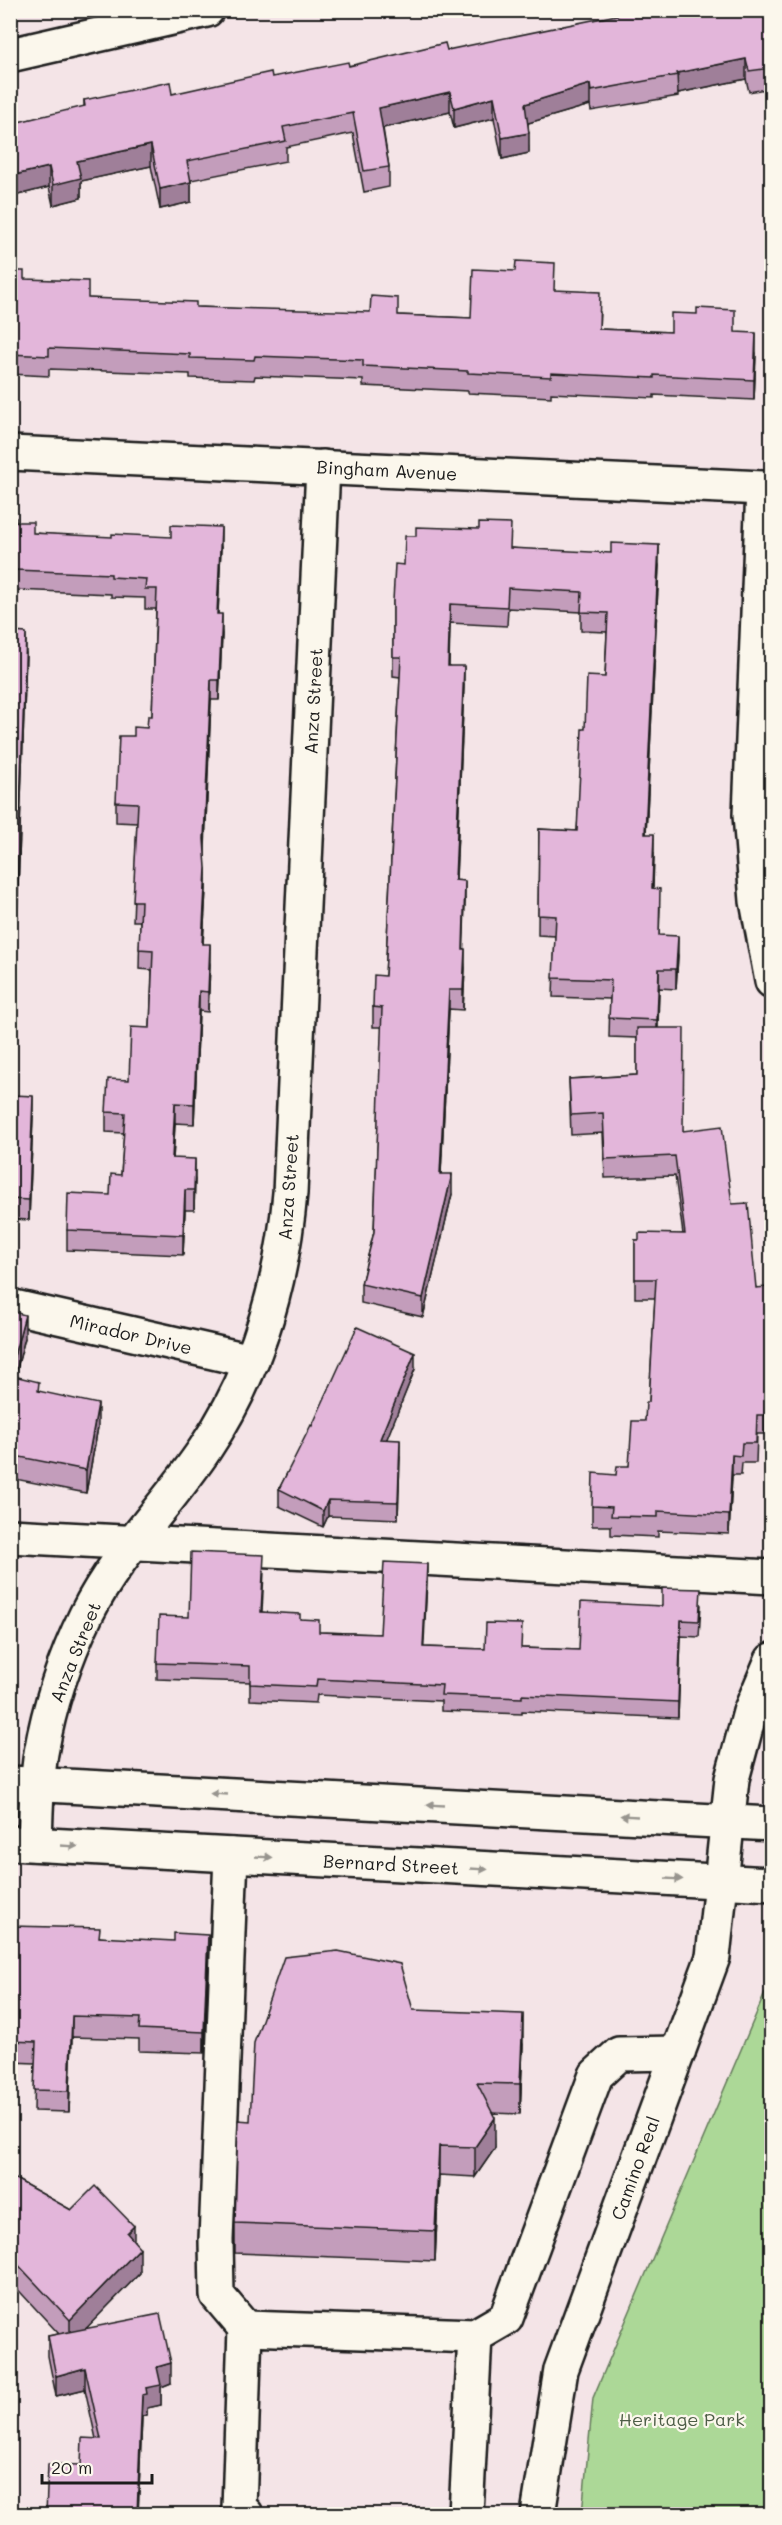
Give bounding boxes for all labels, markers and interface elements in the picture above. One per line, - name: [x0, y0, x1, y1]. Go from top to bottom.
- street label: Bingham Avenue: [316, 454, 458, 486]
- street label: Anza Street: [298, 647, 328, 755]
- street label: Anza Street: [272, 1133, 304, 1241]
- street label: Mirador Drive: [68, 1308, 194, 1360]
- street label: Anza Street: [44, 1598, 106, 1706]
- one-way arrow: [209, 1789, 228, 1798]
- one-way arrow: [425, 1801, 444, 1810]
- one-way arrow: [620, 1811, 639, 1821]
- one-way arrow: [59, 1841, 78, 1850]
- street label: Bernard Street: [322, 1848, 460, 1880]
- one-way arrow: [254, 1852, 273, 1861]
- one-way arrow: [470, 1864, 489, 1873]
- one-way arrow: [665, 1875, 684, 1884]
- street label: Camino Real: [605, 2113, 665, 2223]
- park label: Heritage Park: [619, 2407, 745, 2431]
- scale bar: [42, 2447, 152, 2485]
- text: 20 m: [51, 2455, 92, 2479]

